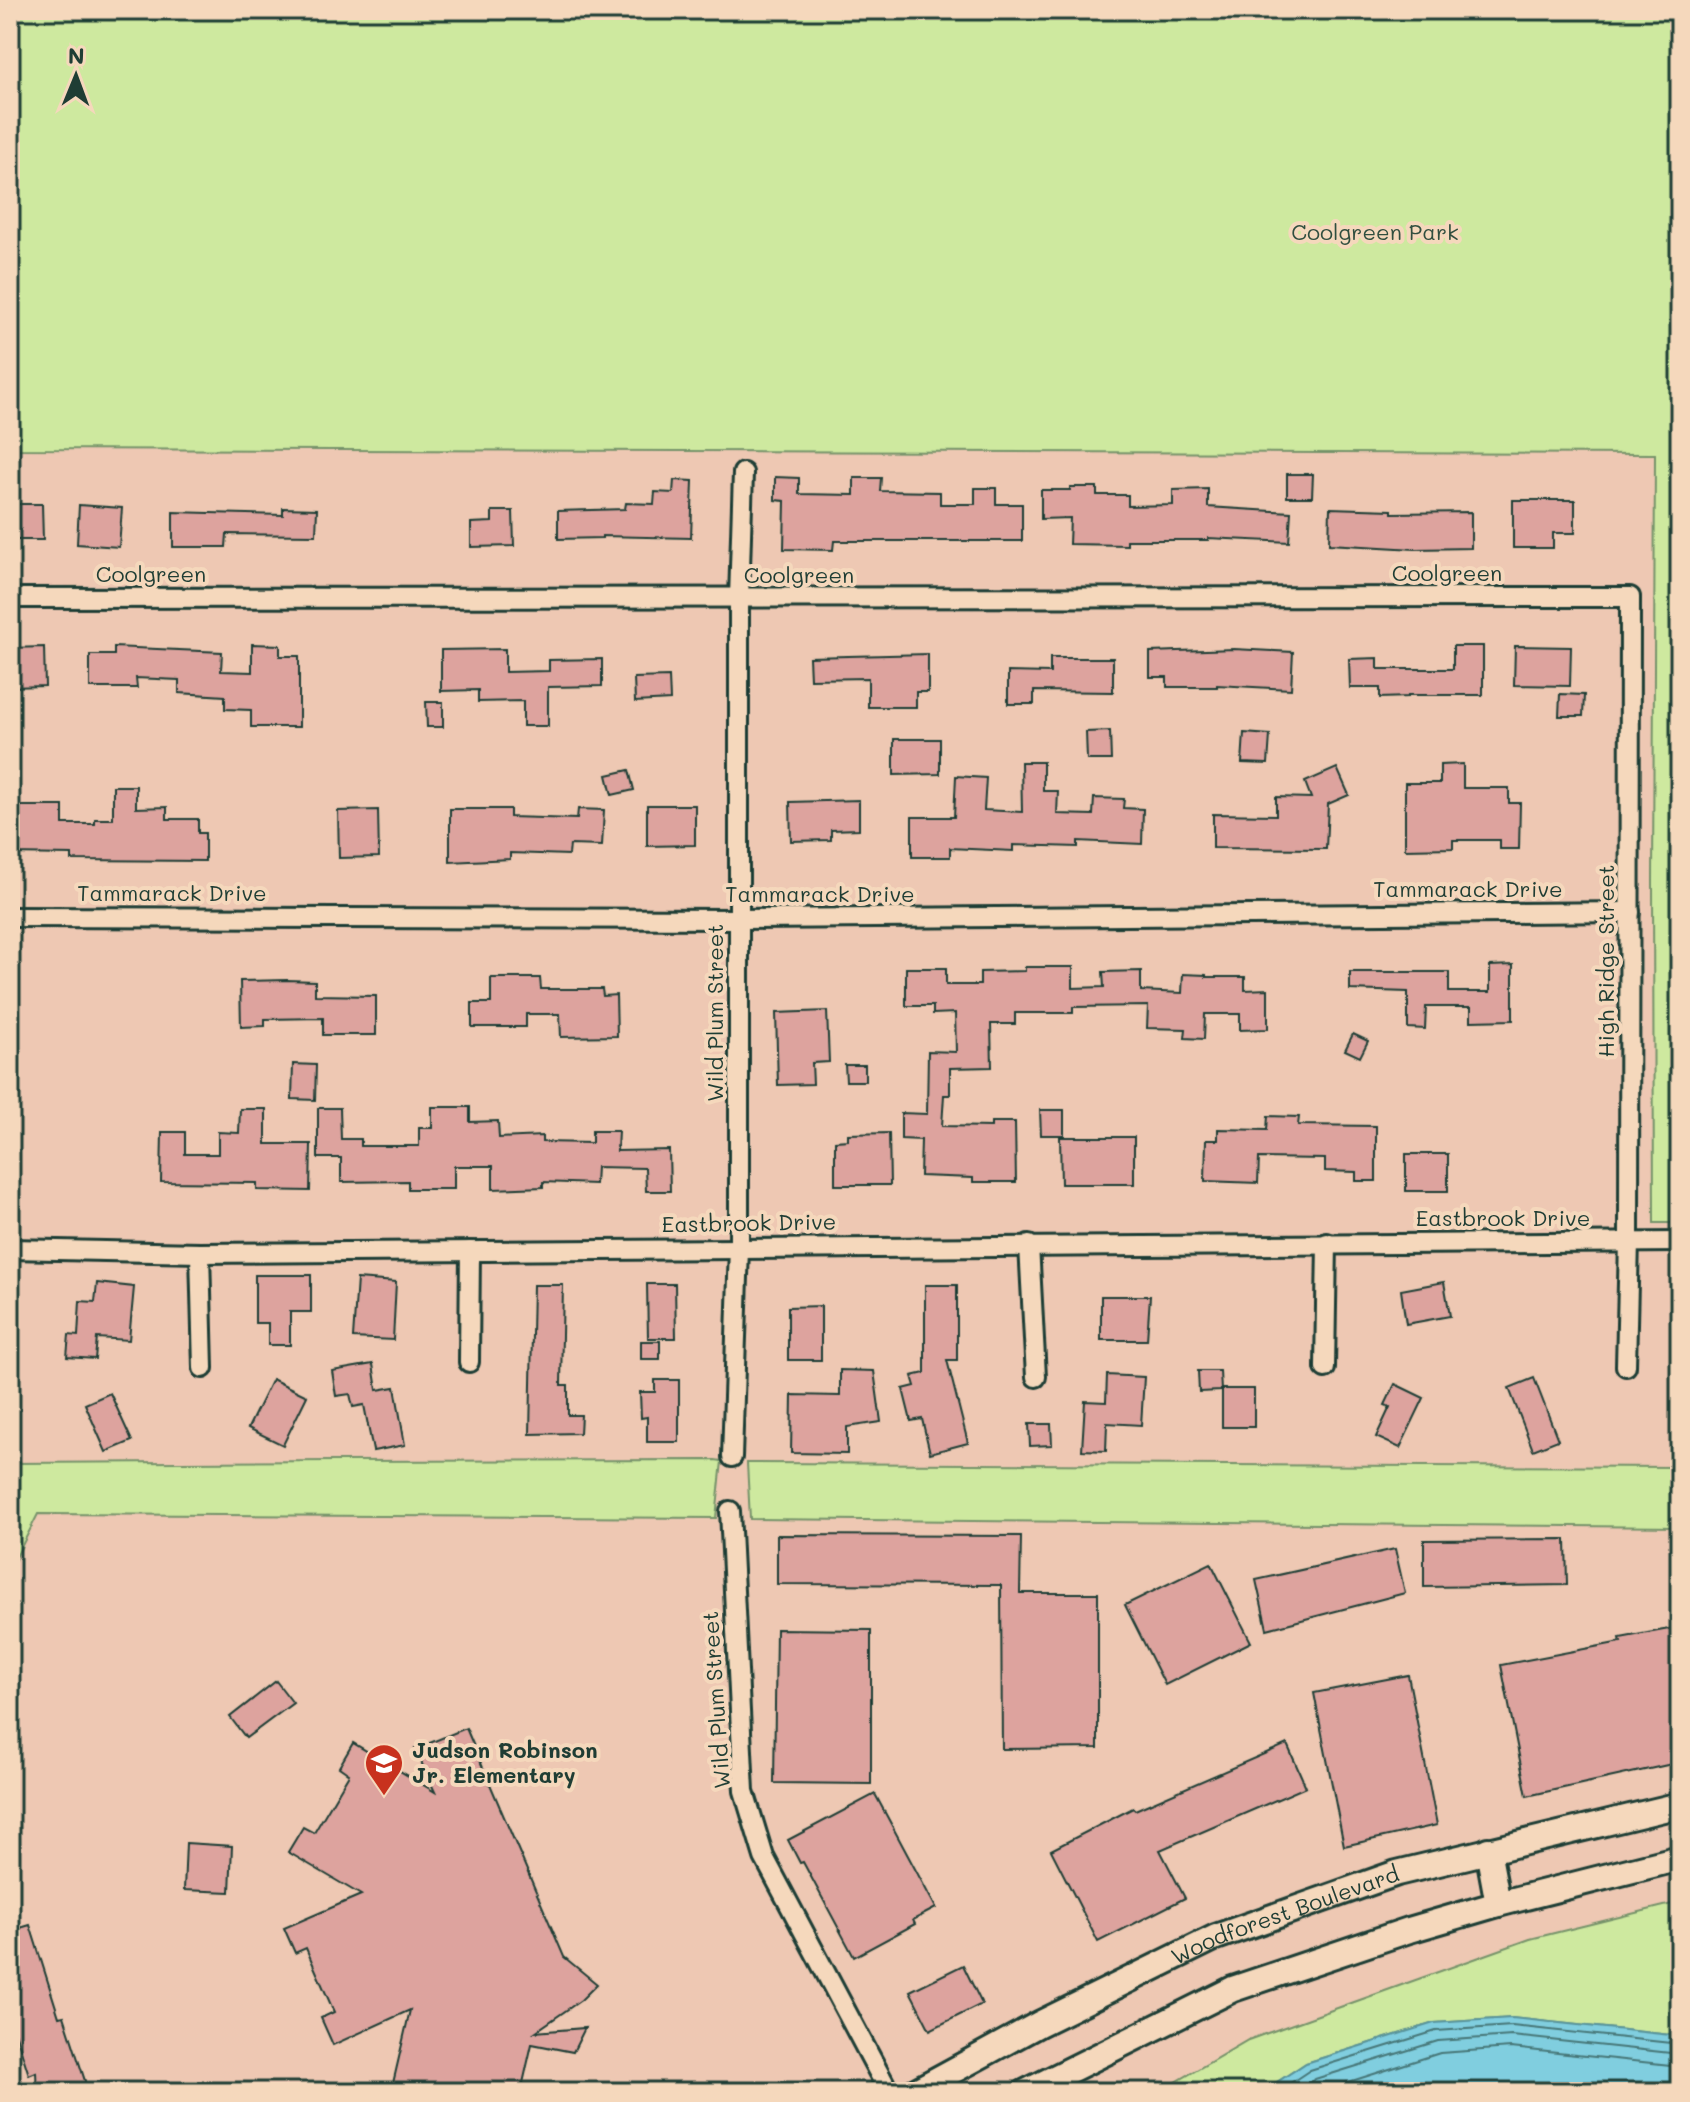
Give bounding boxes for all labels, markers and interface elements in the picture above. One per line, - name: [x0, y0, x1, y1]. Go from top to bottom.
- north arrow: [36, 36, 116, 116]
- text: N: [68, 41, 85, 70]
- park label: Coolgreen Park: [1291, 217, 1459, 246]
- street label: Coolgreen: [1392, 558, 1502, 587]
- street label: Coolgreen: [96, 559, 206, 588]
- street label: Coolgreen: [744, 560, 854, 589]
- street label: High Ridge Street: [1591, 865, 1620, 1057]
- street label: Tammarack Drive: [1373, 874, 1563, 903]
- street label: Tammarack Drive: [77, 878, 267, 907]
- street label: Tammarack Drive: [725, 879, 915, 908]
- street label: Wild Plum Street: [700, 924, 729, 1102]
- street label: Eastbrook Drive: [1416, 1203, 1590, 1232]
- street label: Eastbrook Drive: [661, 1206, 837, 1239]
- street label: Wild Plum Street: [695, 1610, 736, 1790]
- place label: Judson Robinson Jr. Elementary: [412, 1735, 598, 1789]
- school or university icon: Judson Robinson Jr. Elementary: [363, 1742, 405, 1797]
- street label: Woodforest Boulevard: [1166, 1858, 1403, 1971]

